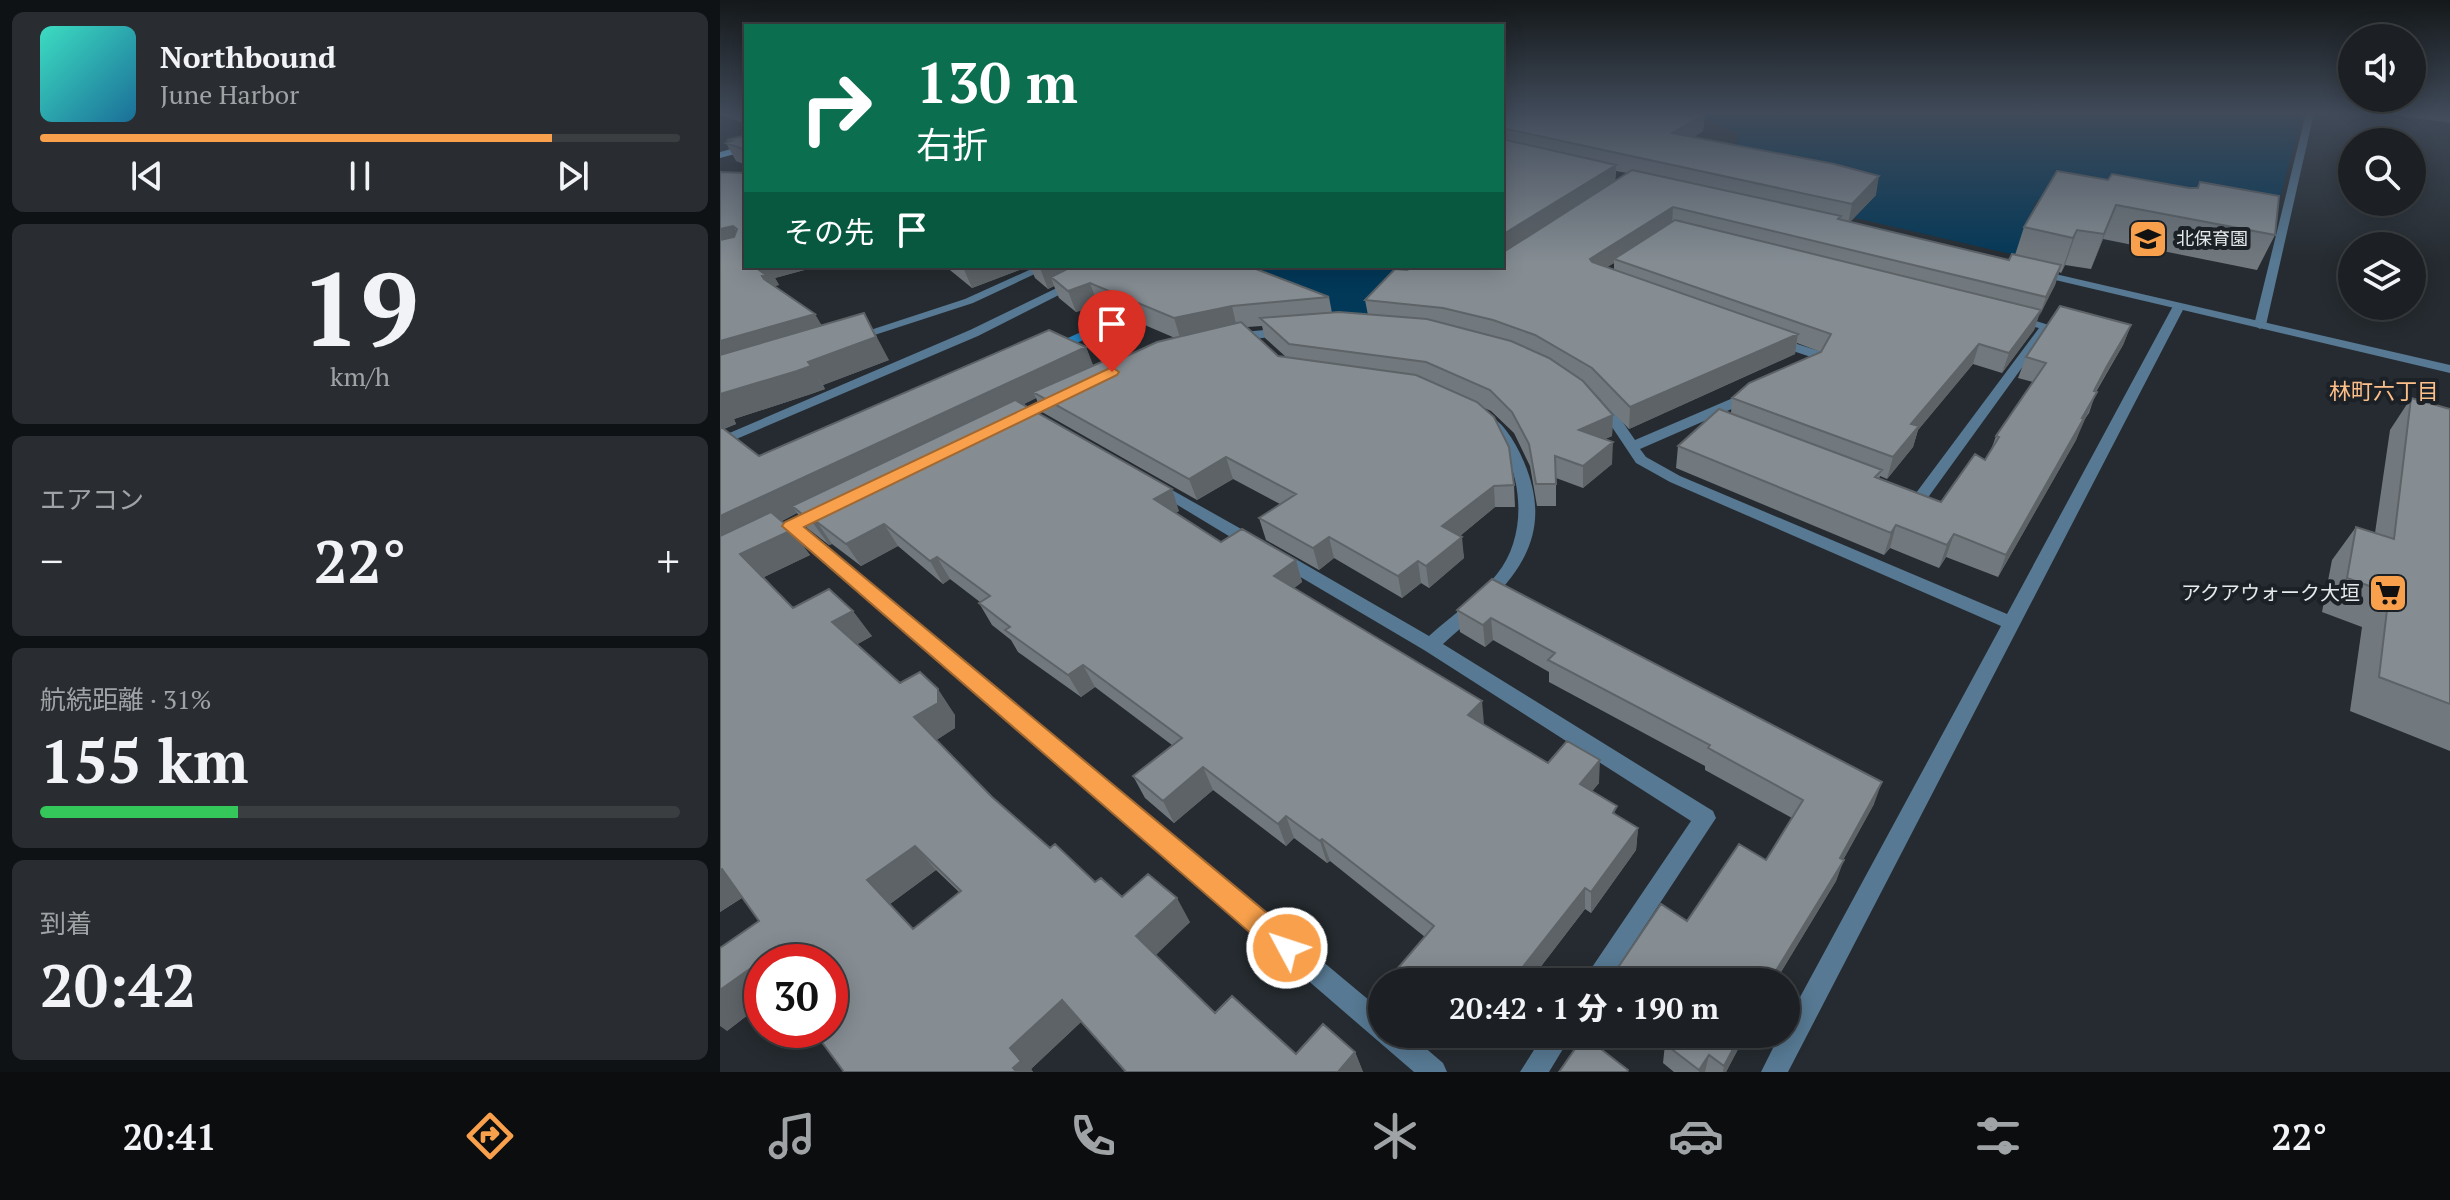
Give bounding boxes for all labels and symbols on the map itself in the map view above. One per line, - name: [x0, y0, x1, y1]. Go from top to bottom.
- school or university icon: 北保育園: [2127, 218, 2169, 260]
- place label: 北保育園: [2176, 226, 2248, 250]
- pin: [1078, 290, 1146, 372]
- district label: 林町六丁目: [2329, 376, 2439, 405]
- supermarket icon: アクアウォーク大垣: [2367, 572, 2409, 614]
- place label: アクアウォーク大垣: [2181, 579, 2360, 606]
- position arrow: [1245, 906, 1329, 990]
- speed limit sign: 30: [744, 944, 848, 1048]

